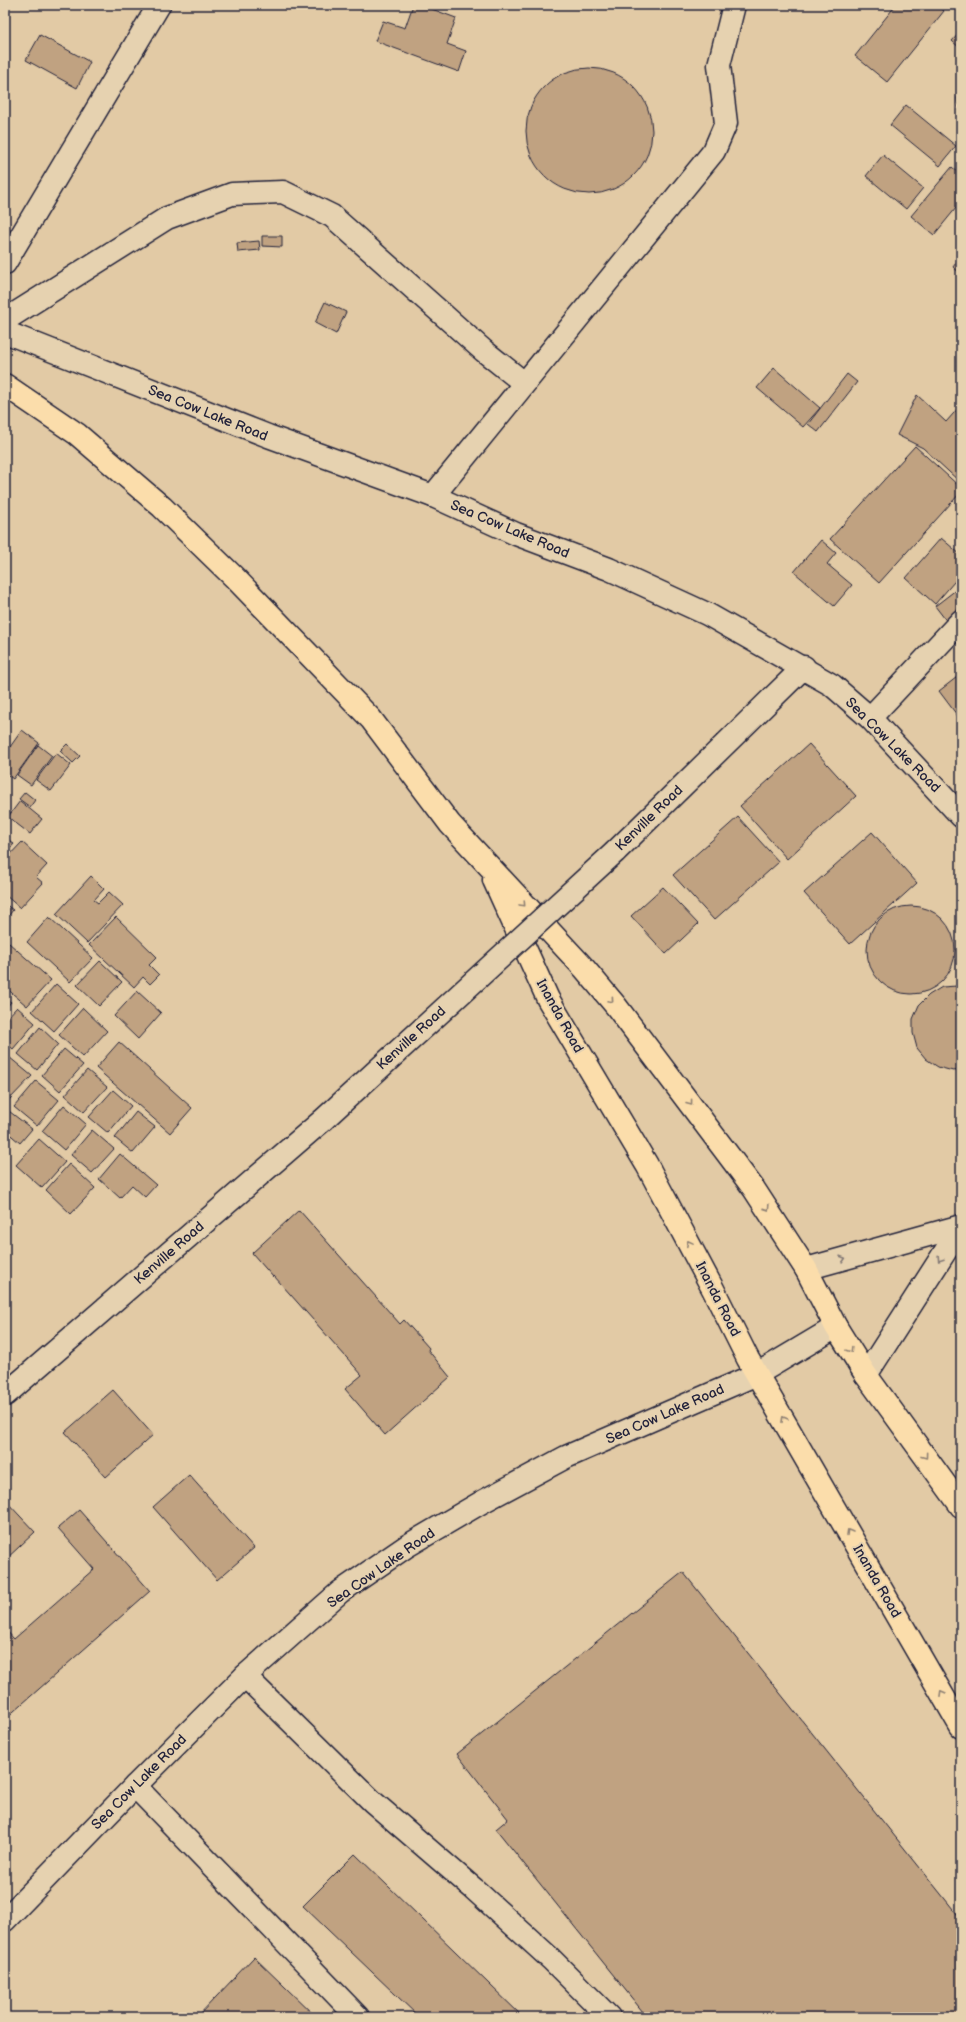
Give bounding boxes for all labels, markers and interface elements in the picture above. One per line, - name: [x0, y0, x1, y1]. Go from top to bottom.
- street label: Sea Cow Lake Road: [146, 381, 270, 445]
- street label: Sea Cow Lake Road: [448, 496, 572, 562]
- street label: Sea Cow Lake Road: [842, 694, 944, 796]
- street label: Kenville Road: [612, 782, 686, 854]
- one-way arrow: [519, 899, 526, 906]
- street label: Inanda Road: [533, 976, 587, 1056]
- one-way arrow: [606, 995, 613, 1002]
- street label: Kenville Road: [373, 1003, 449, 1073]
- one-way arrow: [685, 1099, 692, 1106]
- one-way arrow: [762, 1204, 770, 1211]
- street label: Kenville Road: [131, 1218, 207, 1288]
- one-way arrow: [686, 1240, 694, 1248]
- one-way arrow: [840, 1255, 847, 1264]
- one-way arrow: [937, 1255, 945, 1262]
- street label: Inanda Road: [692, 1259, 744, 1339]
- one-way arrow: [845, 1346, 853, 1353]
- street label: Sea Cow Lake Road: [603, 1380, 727, 1448]
- one-way arrow: [781, 1416, 788, 1424]
- one-way arrow: [920, 1452, 927, 1459]
- street label: Sea Cow Lake Road: [324, 1524, 438, 1612]
- one-way arrow: [846, 1529, 853, 1536]
- street label: Inanda Road: [849, 1541, 905, 1621]
- one-way arrow: [939, 1690, 946, 1697]
- street label: Sea Cow Lake Road: [88, 1731, 190, 1833]

